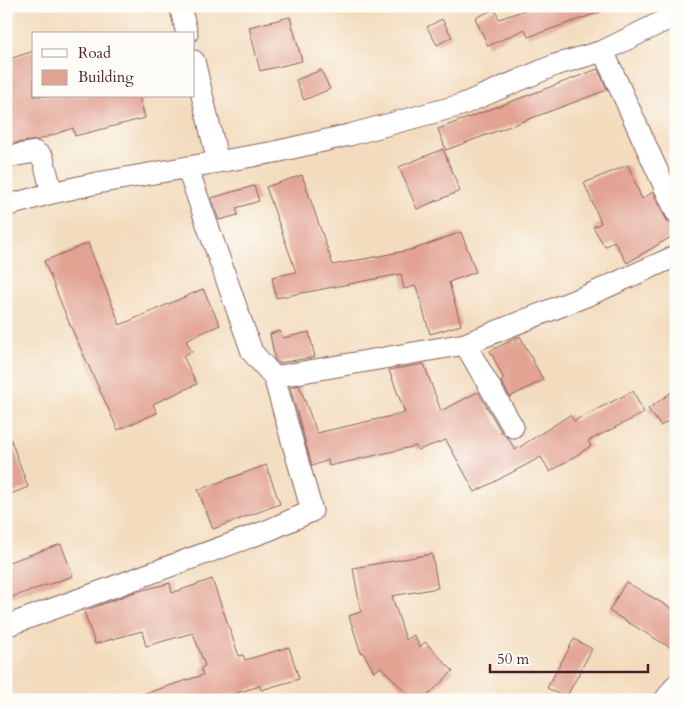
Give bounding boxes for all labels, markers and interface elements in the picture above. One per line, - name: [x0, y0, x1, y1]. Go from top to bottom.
- legend: [32, 32, 195, 98]
- text: Road: [78, 43, 111, 63]
- text: Building: [78, 67, 134, 87]
- scale bar: [490, 641, 647, 673]
- text: 50 m: [497, 649, 529, 669]

